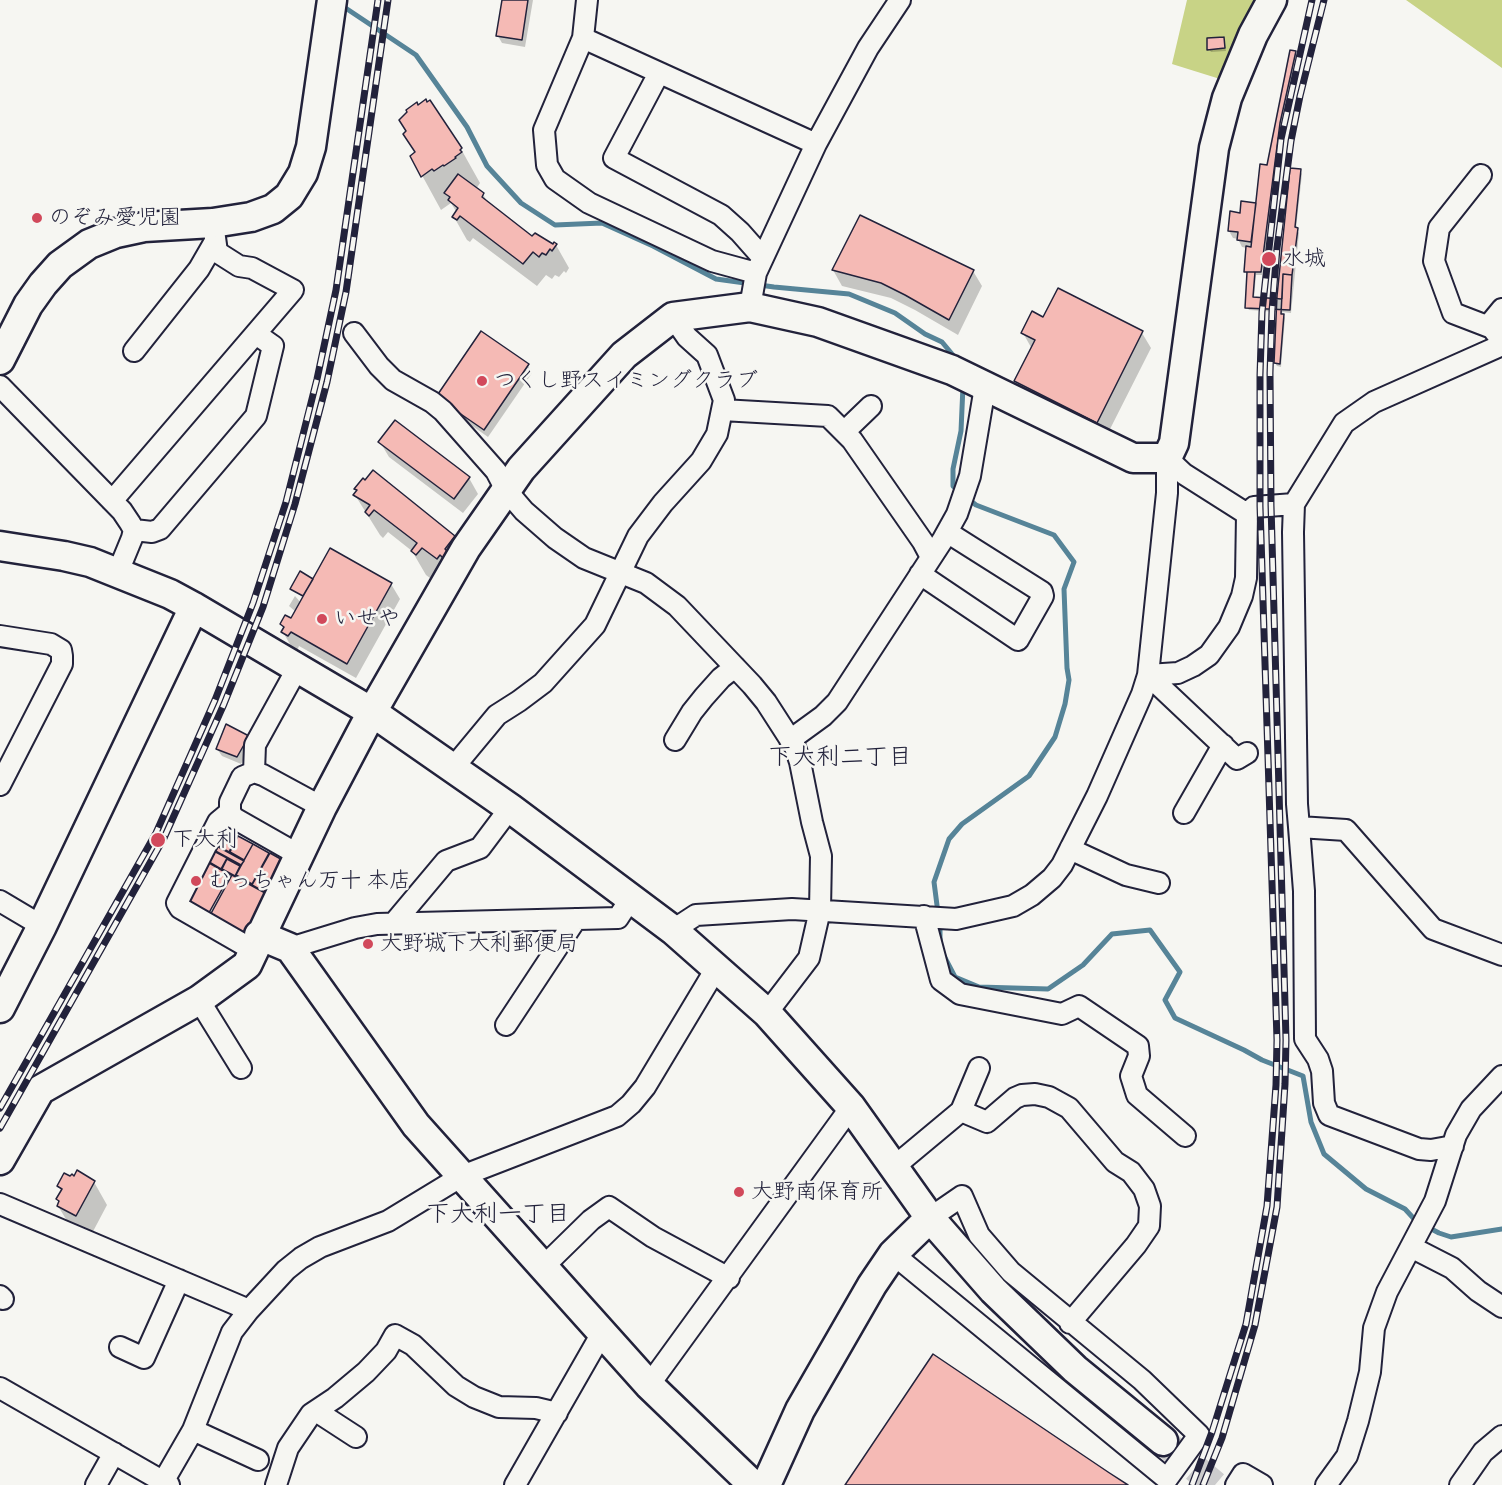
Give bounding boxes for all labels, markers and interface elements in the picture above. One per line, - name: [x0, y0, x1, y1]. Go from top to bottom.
- place label: のぞみ愛児園: [49, 205, 181, 231]
- marker: のぞみ愛児園: [30, 211, 44, 225]
- place label: 水城: [1282, 246, 1326, 272]
- marker: 水城: [1260, 250, 1278, 268]
- place label: つくし野スイミングクラブ: [494, 368, 758, 394]
- marker: つくし野スイミングクラブ: [475, 374, 489, 388]
- place label: いせや: [334, 606, 400, 632]
- marker: いせや: [315, 612, 329, 626]
- district label: 下大利二丁目: [768, 744, 912, 772]
- place label: 下大利: [172, 827, 238, 853]
- marker: 下大利: [149, 831, 167, 849]
- place label: むっちゃん万十 本店: [208, 868, 411, 894]
- marker: むっちゃん万十 本店: [189, 874, 203, 888]
- place label: 大野城下大利郵便局: [380, 931, 578, 957]
- marker: 大野城下大利郵便局: [361, 937, 375, 951]
- place label: 大野南保育所: [751, 1179, 883, 1205]
- marker: 大野南保育所: [732, 1185, 746, 1199]
- district label: 下大利一丁目: [426, 1201, 570, 1229]

